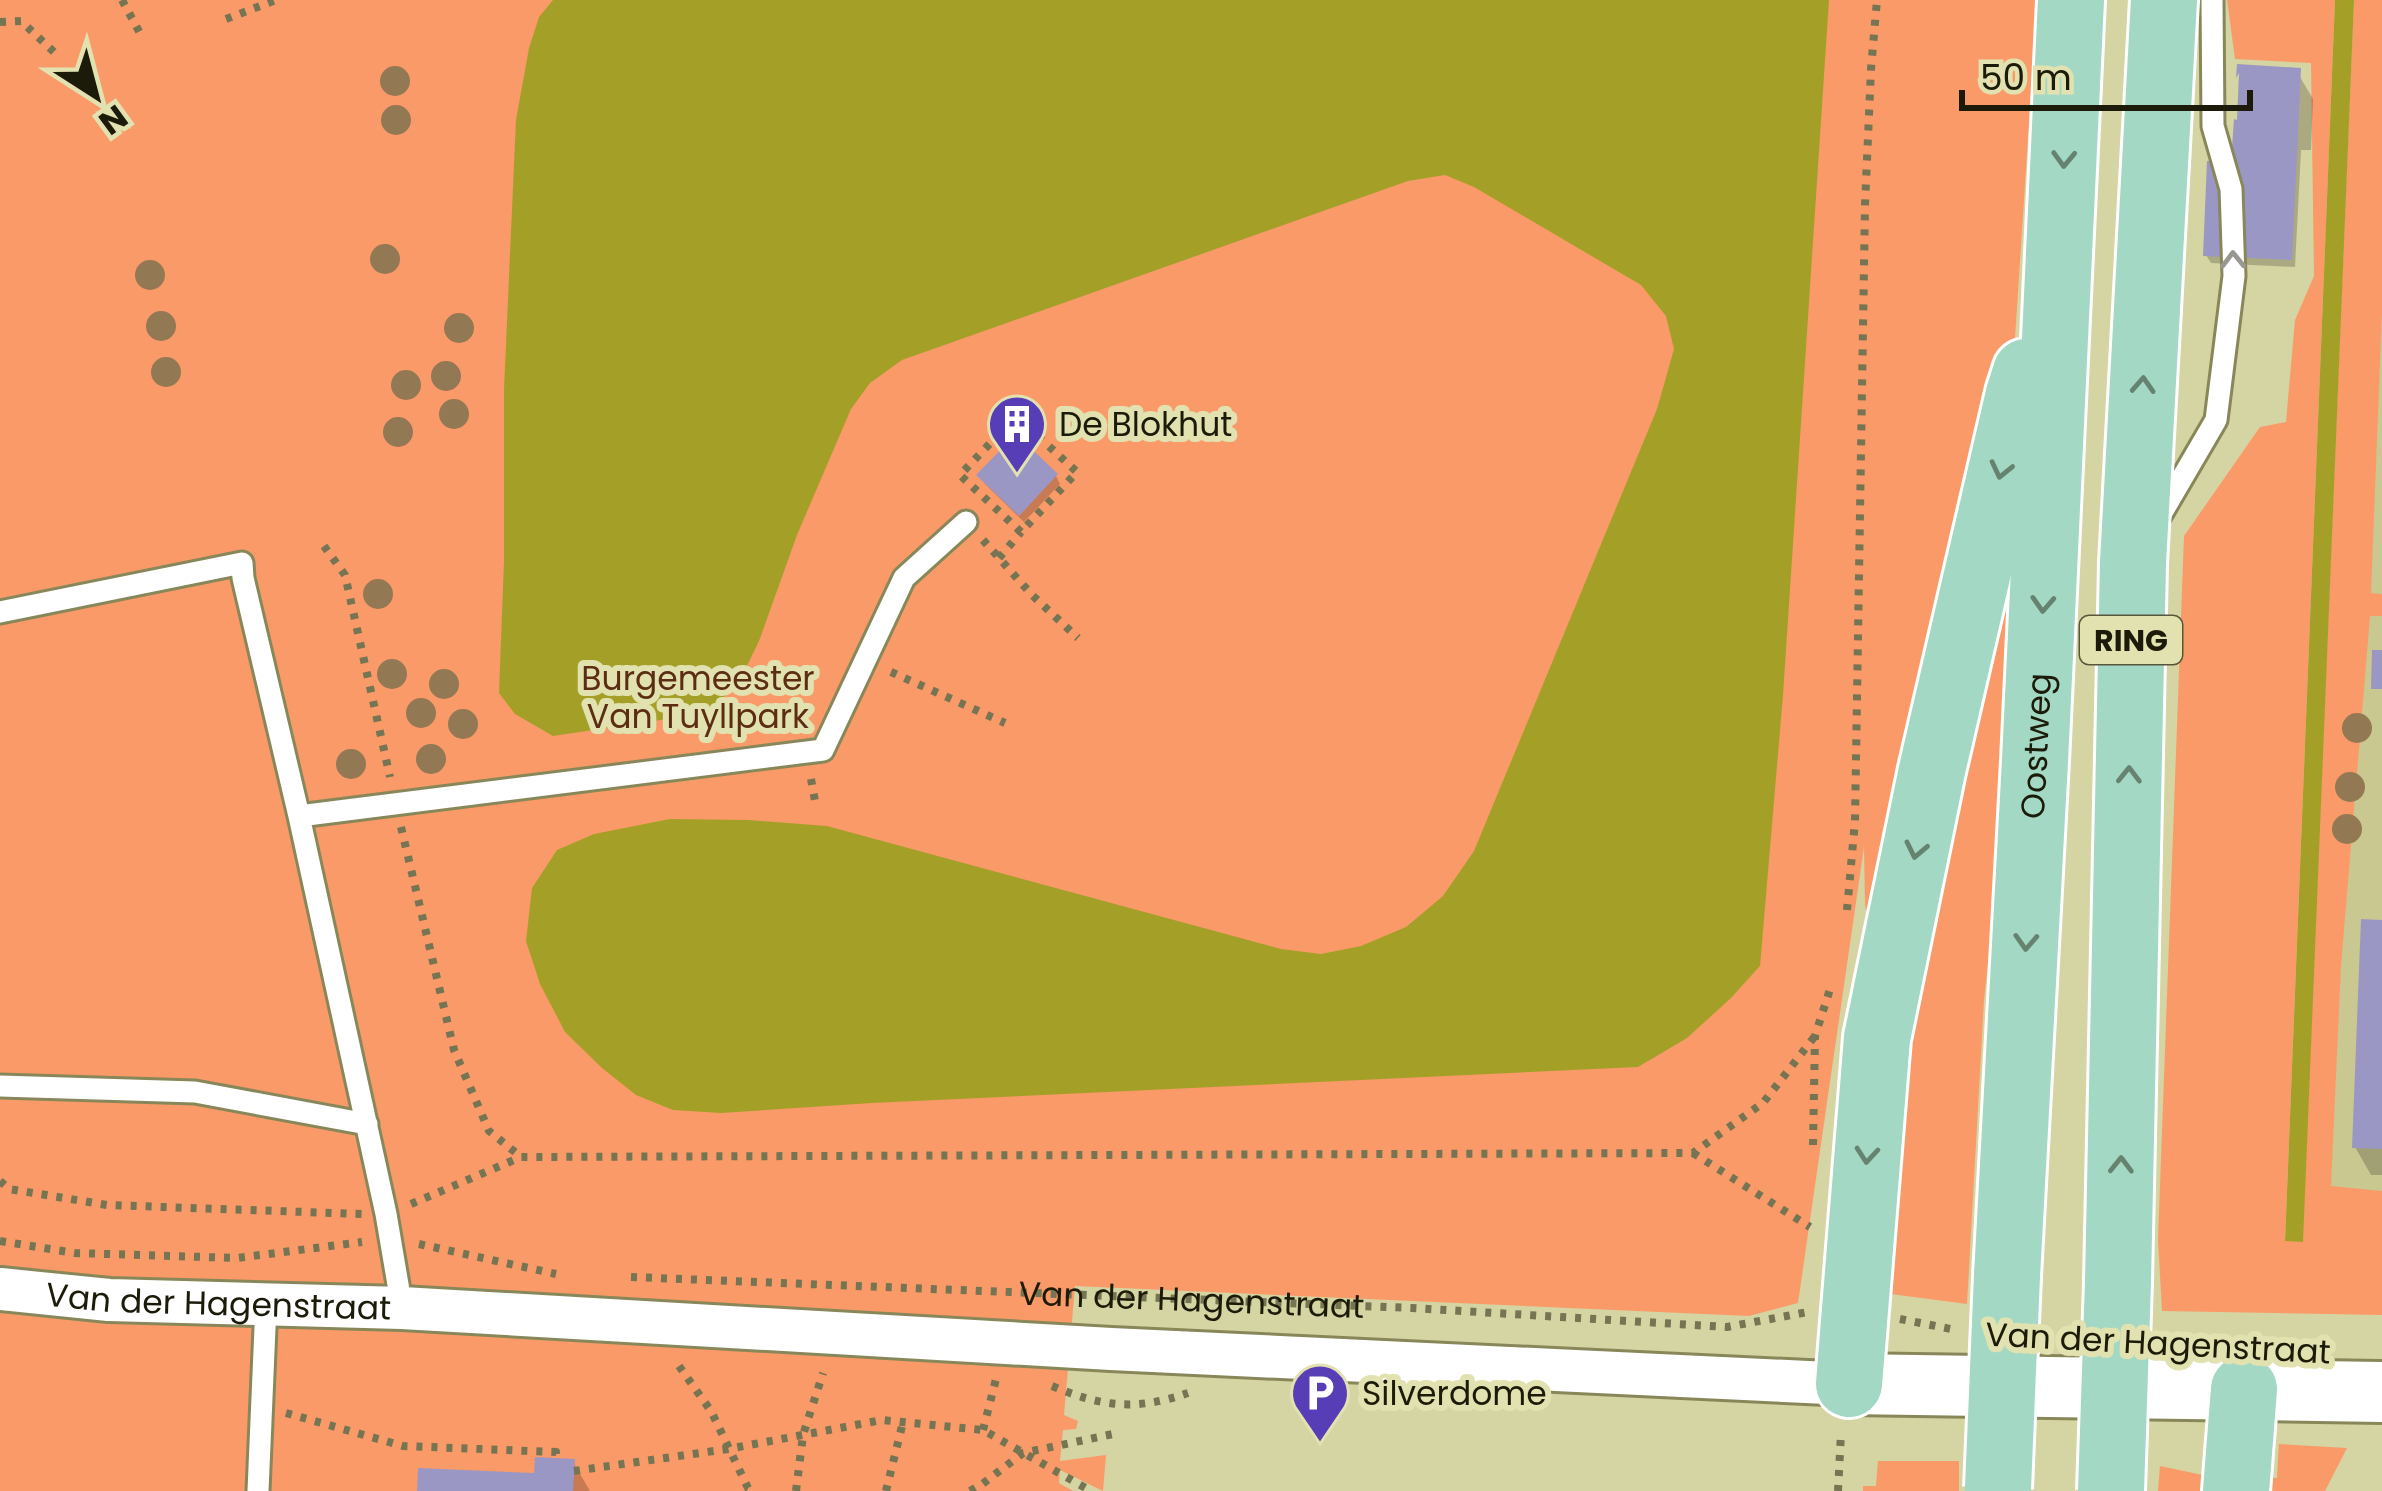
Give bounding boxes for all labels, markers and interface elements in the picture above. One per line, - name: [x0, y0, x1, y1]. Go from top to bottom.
- north arrow: [36, 36, 156, 156]
- scale bar: [1962, 36, 2250, 110]
- text: 50 m: [1980, 52, 2072, 103]
- text: N: [89, 94, 137, 146]
- one-way arrow: [2051, 150, 2077, 169]
- one-way arrow: [2220, 250, 2246, 269]
- one-way arrow: [2130, 375, 2156, 394]
- building icon: De Blokhut: [986, 393, 1048, 475]
- place label: De Blokhut: [1059, 401, 1232, 448]
- one-way arrow: [1990, 459, 2015, 479]
- one-way arrow: [2030, 595, 2056, 614]
- road number: RING: [2080, 616, 2182, 664]
- park label: Burgemeester Van Tuyllpark: [581, 655, 815, 740]
- street label: Oostweg: [2008, 672, 2063, 820]
- one-way arrow: [2115, 765, 2141, 784]
- one-way arrow: [1904, 840, 1929, 860]
- one-way arrow: [2013, 933, 2039, 952]
- one-way arrow: [1855, 1146, 1881, 1165]
- one-way arrow: [2107, 1155, 2133, 1174]
- street label: Van der Hagenstraat: [1018, 1269, 1365, 1330]
- street label: Van der Hagenstraat: [44, 1270, 392, 1331]
- street label: Van der Hagenstraat: [1984, 1310, 2332, 1376]
- parking icon: Silverdome: [1289, 1362, 1351, 1444]
- place label: Silverdome: [1362, 1370, 1547, 1417]

